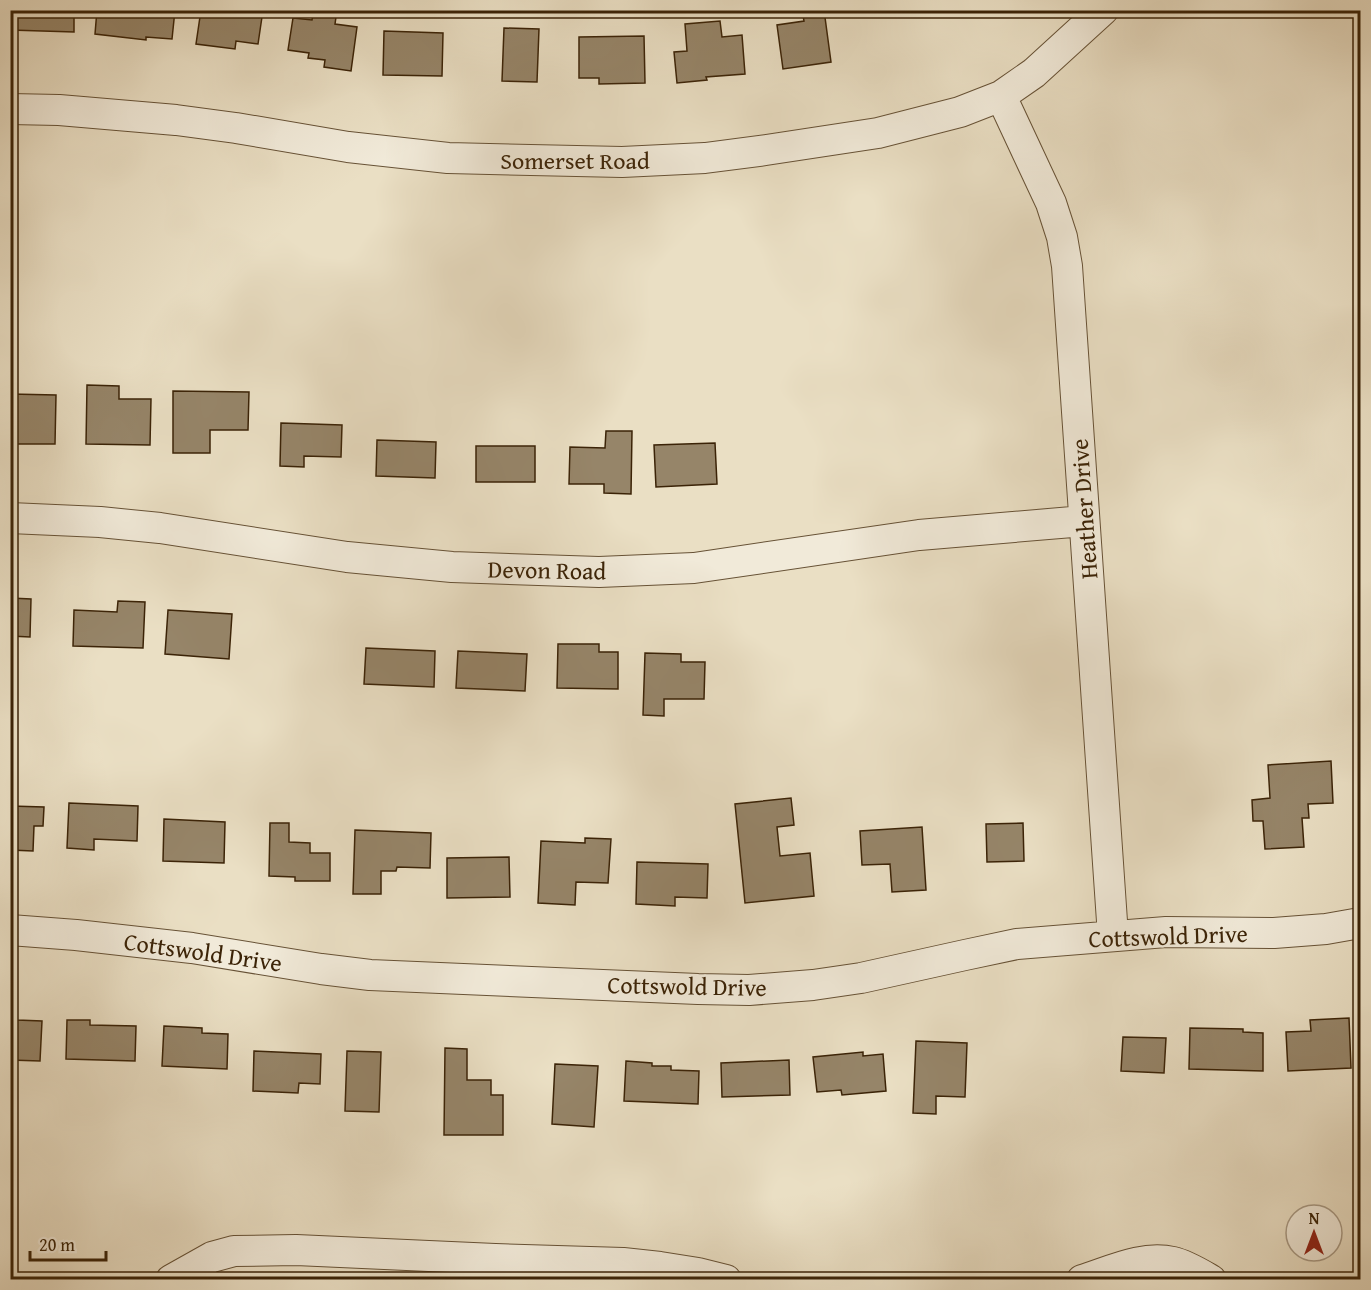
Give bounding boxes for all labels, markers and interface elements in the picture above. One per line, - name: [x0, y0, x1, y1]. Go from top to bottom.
- street label: Somerset Road: [500, 143, 650, 178]
- street label: Heather Drive: [1062, 438, 1106, 580]
- street label: Devon Road: [487, 551, 607, 589]
- street label: Cottswold Drive: [1088, 916, 1248, 956]
- street label: Cottswold Drive: [122, 924, 284, 980]
- street label: Cottswold Drive: [607, 967, 767, 1005]
- north arrow: [1284, 1203, 1344, 1263]
- text: N: [1309, 1206, 1320, 1230]
- scale bar: [30, 1224, 106, 1262]
- text: 20 m: [39, 1231, 75, 1258]

